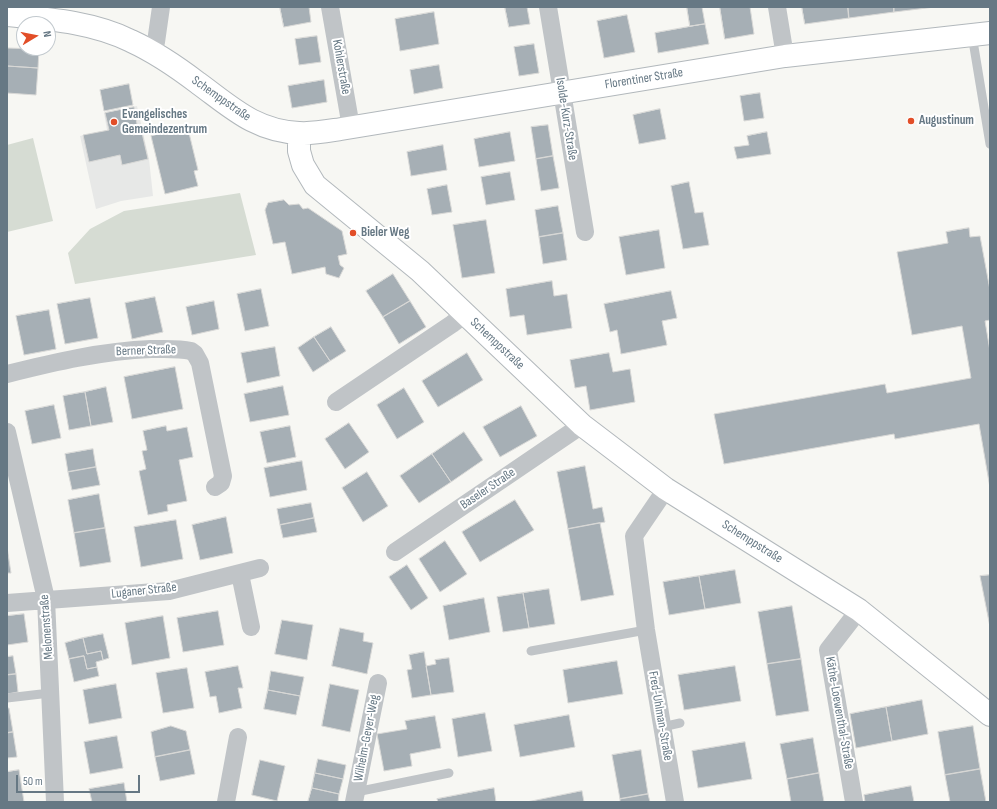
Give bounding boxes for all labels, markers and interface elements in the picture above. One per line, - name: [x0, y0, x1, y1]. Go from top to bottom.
- north arrow: [16, 16, 56, 56]
- text: N: [40, 30, 54, 38]
- street label: Kohlerstraße: [328, 38, 354, 96]
- street label: Florentiner Straße: [604, 65, 684, 93]
- street label: Schemppstraße: [188, 73, 254, 125]
- street label: Isolde-Kurz-Straße: [552, 77, 580, 161]
- place label: Evangelisches Gemeindezentrum: [122, 107, 207, 138]
- place label: Augustinum: [919, 113, 974, 129]
- marker: Augustinum: [906, 116, 916, 126]
- marker: Evangelisches Gemeindezentrum: [109, 117, 119, 127]
- place label: Bieler Weg: [361, 225, 409, 241]
- marker: Bieler Weg: [348, 228, 358, 238]
- street label: Schemppstraße: [467, 315, 527, 373]
- street label: Berner Straße: [116, 342, 176, 360]
- street label: Baseler Straße: [458, 465, 518, 513]
- street label: Schemppstraße: [719, 517, 785, 567]
- street label: Luganer Straße: [111, 580, 177, 602]
- street label: Melonenstraße: [37, 594, 57, 660]
- street label: Käthe-Loewenthal-Straße: [821, 655, 857, 771]
- street label: Fred-Uhlman-Straße: [644, 670, 676, 762]
- street label: Wilhelm-Geyer-Weg: [351, 693, 383, 783]
- scale bar: [18, 767, 142, 793]
- text: 50 m: [23, 774, 43, 789]

